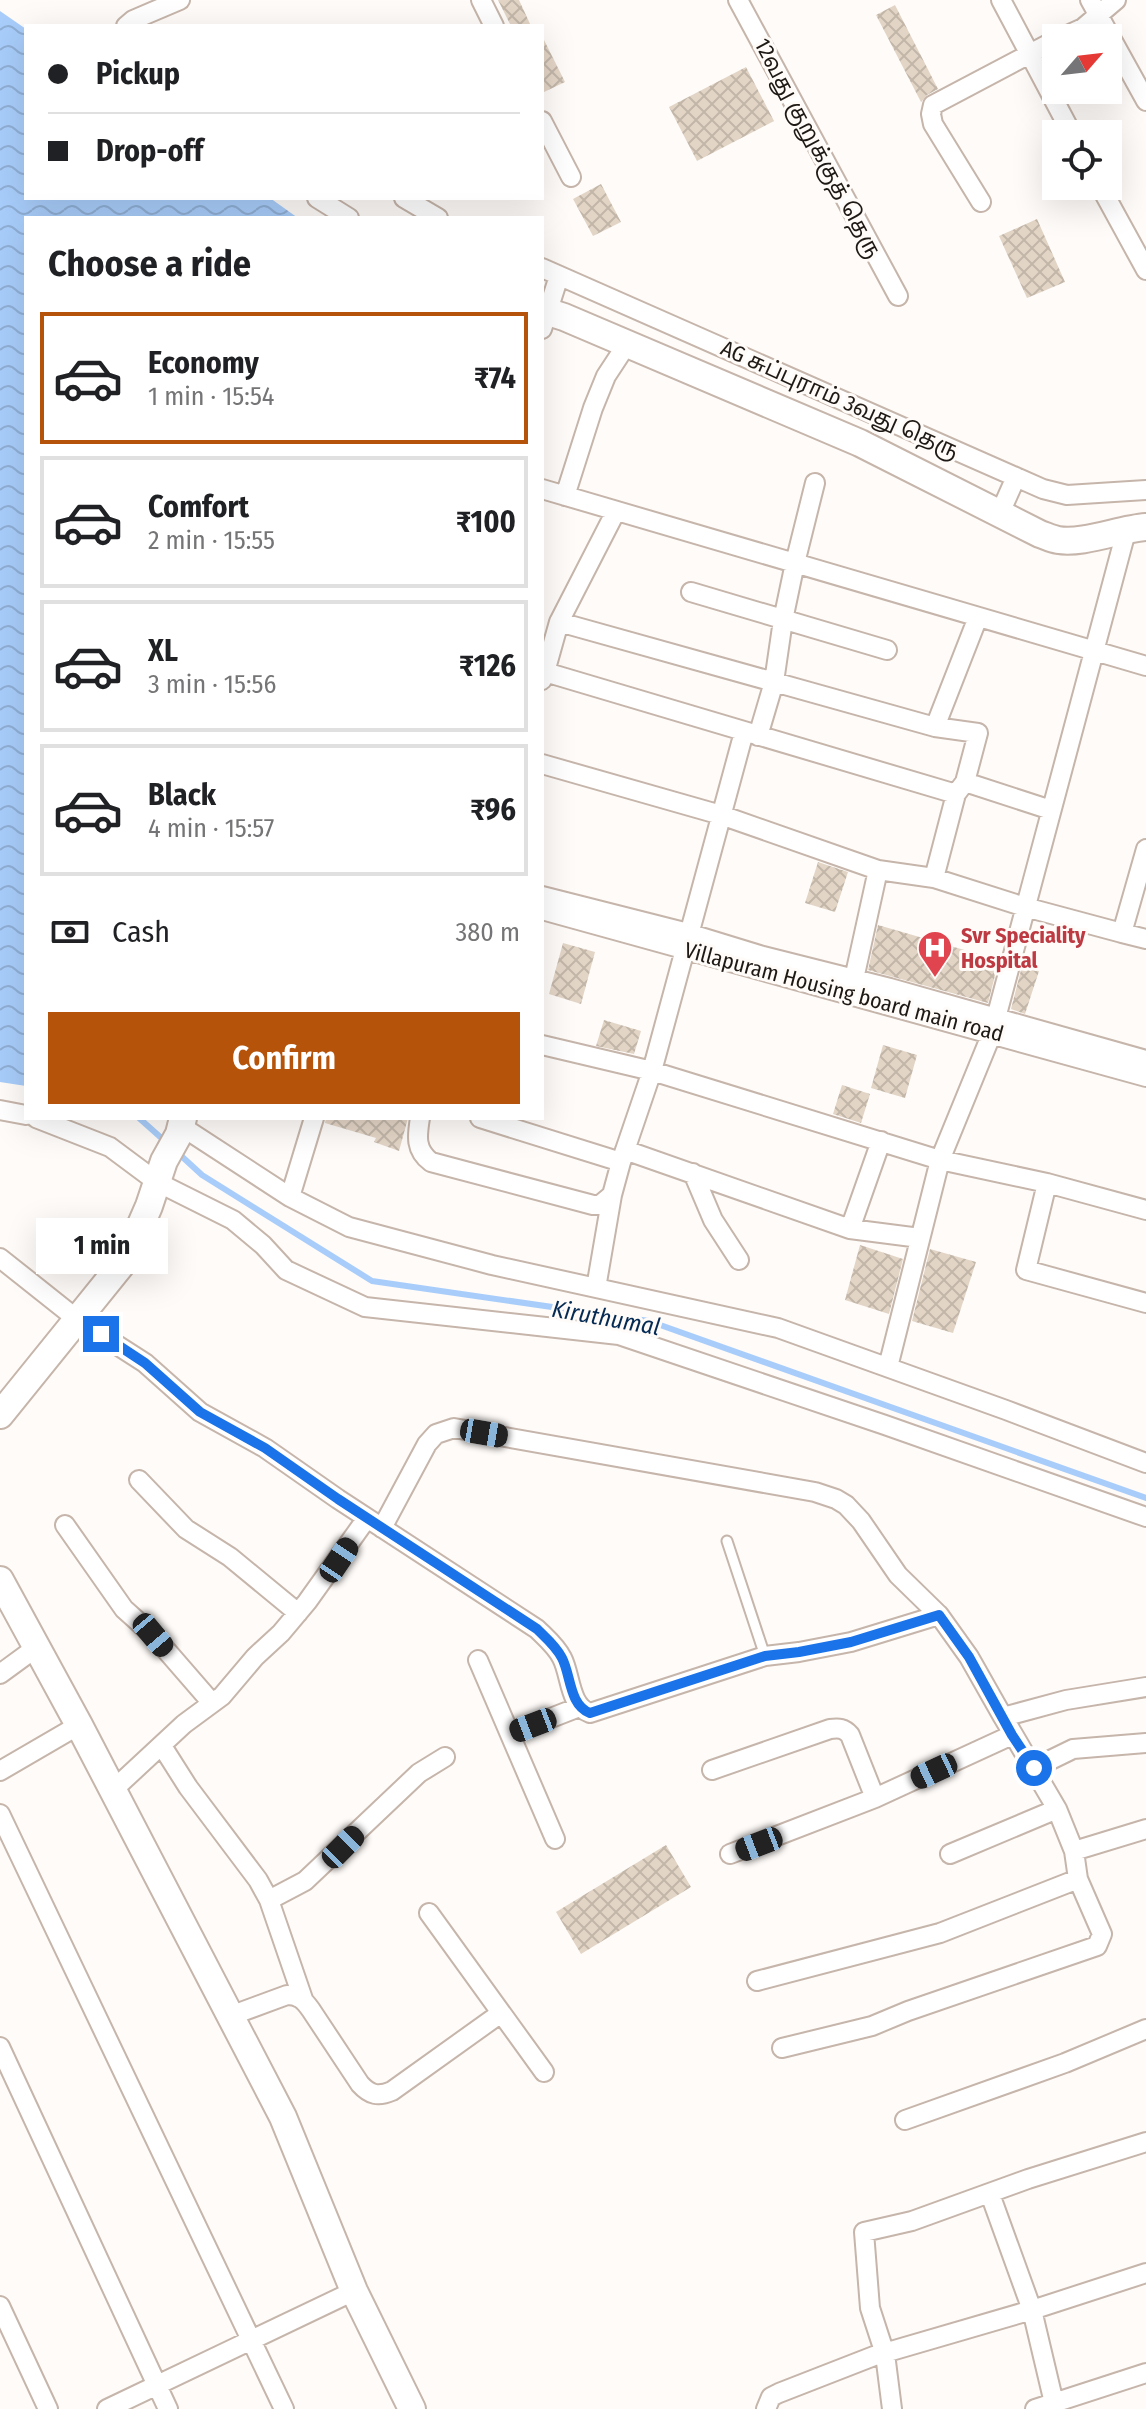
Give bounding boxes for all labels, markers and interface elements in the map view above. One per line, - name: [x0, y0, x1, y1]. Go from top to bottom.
- north arrow: [1042, 24, 1122, 104]
- map controls: [1042, 24, 1122, 200]
- street label: 12வது குறுக்குத் தெரு: [748, 34, 887, 263]
- text: Pickup: [96, 56, 180, 92]
- button: locate: [1042, 120, 1122, 200]
- text: Drop-off: [96, 133, 203, 169]
- text: Choose a ride: [48, 242, 251, 286]
- street label: AG சுப்புராம் 3வது தெரு: [716, 334, 963, 465]
- icon: car: [52, 342, 124, 414]
- text: Economy: [148, 345, 259, 381]
- text: ₹74: [474, 360, 516, 396]
- text: 1 min · 15:54: [148, 381, 274, 412]
- icon: car: [52, 486, 124, 558]
- text: Comfort: [148, 489, 249, 525]
- text: ₹100: [456, 504, 516, 540]
- text: 2 min · 15:55: [148, 525, 275, 556]
- icon: car: [52, 630, 124, 702]
- text: XL: [148, 633, 178, 669]
- text: ₹126: [459, 648, 516, 684]
- text: 3 min · 15:56: [148, 669, 276, 700]
- icon: car: [52, 774, 124, 846]
- text: Black: [148, 777, 216, 813]
- text: ₹96: [470, 792, 516, 828]
- text: 4 min · 15:57: [148, 813, 274, 844]
- icon: cash: [48, 910, 92, 954]
- text: Cash: [112, 914, 170, 950]
- text: 380 m: [456, 917, 520, 948]
- place label: Svr Speciality Hospital: [961, 922, 1086, 974]
- hospital icon: Svr Speciality Hospital: [916, 929, 954, 979]
- street label: Villapuram Housing board main road: [681, 936, 1007, 1048]
- button: Confirm: [48, 1012, 520, 1104]
- callout: 1 min: [35, 1218, 167, 1274]
- text: 1 min: [74, 1230, 130, 1261]
- water label: Kiruthumal: [550, 1295, 662, 1341]
- route end: [83, 1316, 119, 1352]
- car: [458, 1417, 510, 1449]
- car: [316, 1533, 362, 1587]
- car: [128, 1609, 178, 1661]
- car: [506, 1705, 560, 1745]
- car: [907, 1750, 961, 1792]
- route start: [1016, 1750, 1052, 1786]
- car: [318, 1822, 368, 1872]
- car: [732, 1824, 786, 1864]

